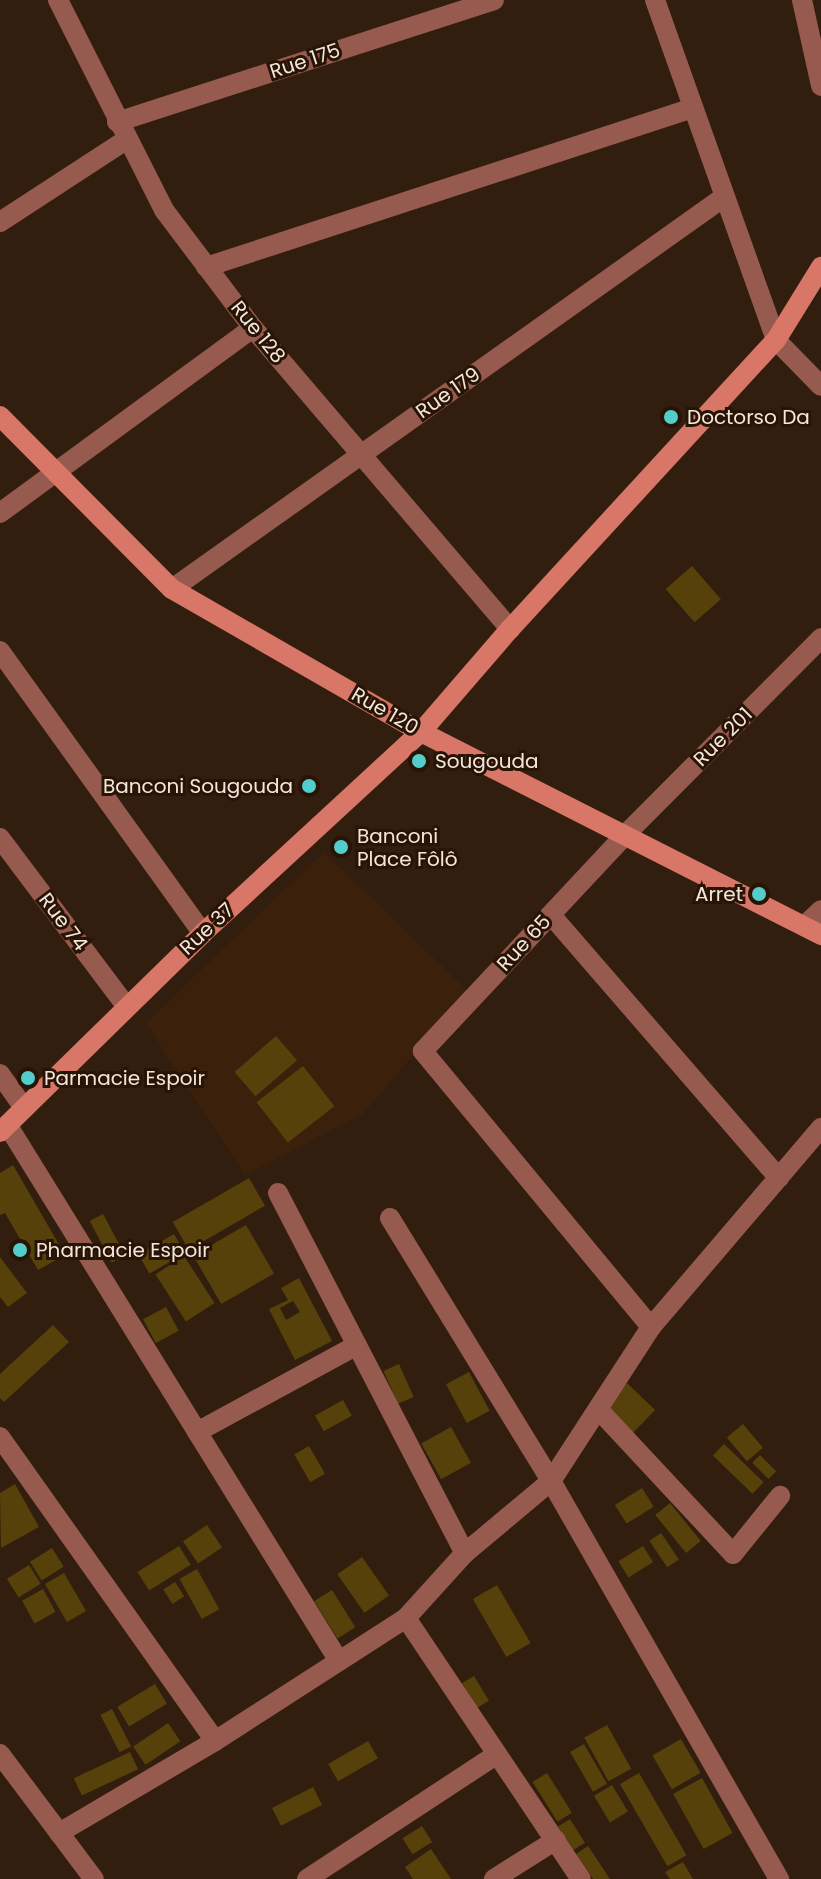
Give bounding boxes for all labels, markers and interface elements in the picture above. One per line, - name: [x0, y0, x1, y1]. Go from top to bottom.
- street label: Rue 175: [267, 38, 343, 84]
- street label: Rue 128: [226, 296, 290, 368]
- street label: Rue 179: [411, 362, 485, 424]
- place label: Doctorso Da: [687, 405, 810, 429]
- marker: Doctorso Da: [662, 408, 680, 426]
- street label: Rue 120: [347, 682, 423, 740]
- street label: Rue 201: [689, 703, 757, 771]
- place label: Sougouda: [435, 749, 538, 773]
- marker: Sougouda: [410, 752, 428, 770]
- place label: Banconi Sougouda: [103, 774, 293, 798]
- marker: Banconi Sougouda: [300, 777, 318, 795]
- place label: Banconi Place Fôlô: [357, 824, 457, 871]
- marker: Banconi Place Fôlô: [332, 838, 350, 856]
- place label: Arret: [695, 882, 743, 906]
- marker: Arret: [750, 885, 768, 903]
- street label: Rue 74: [33, 888, 93, 956]
- street label: Rue 37: [175, 898, 239, 960]
- street label: Rue 65: [492, 910, 556, 976]
- place label: Parmacie Espoir: [44, 1066, 205, 1090]
- marker: Parmacie Espoir: [19, 1069, 37, 1087]
- place label: Pharmacie Espoir: [36, 1238, 210, 1262]
- marker: Pharmacie Espoir: [11, 1241, 29, 1259]

